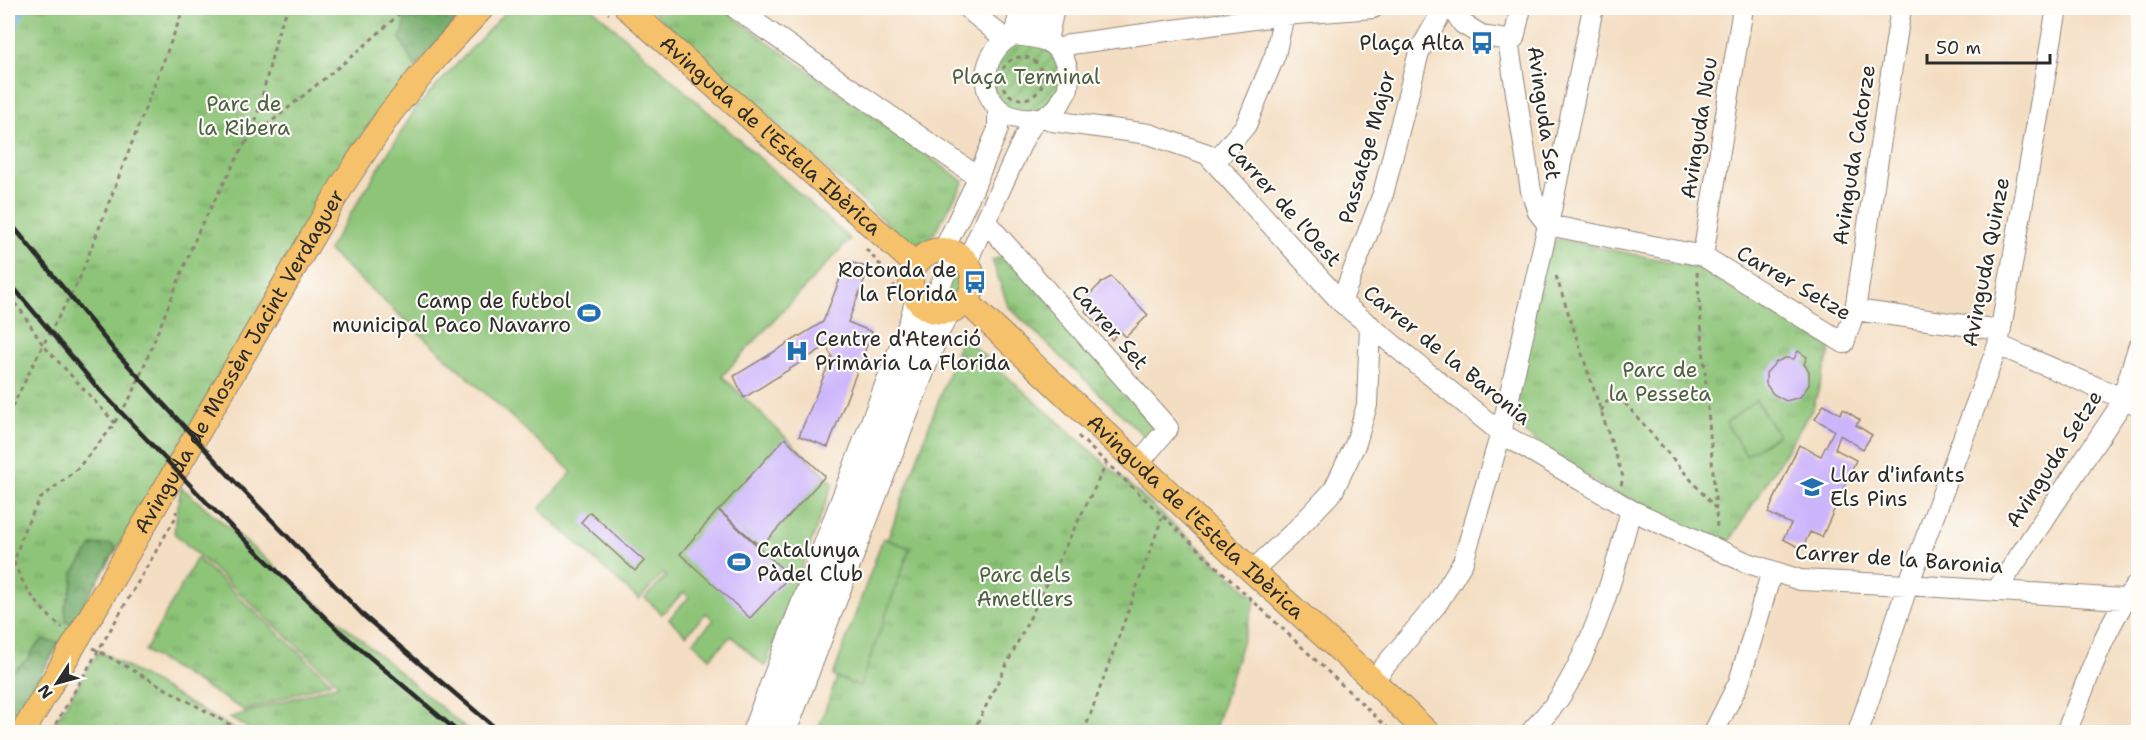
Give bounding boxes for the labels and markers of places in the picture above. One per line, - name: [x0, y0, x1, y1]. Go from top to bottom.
- place label: Plaça Alta: [1359, 29, 1464, 57]
- bus stop icon: Plaça Alta: [1469, 30, 1495, 56]
- place label: Rotonda de la Florida: [838, 256, 957, 308]
- bus stop icon: Rotonda de la Florida: [962, 269, 988, 295]
- place label: Camp de futbol municipal Paco Navarro: [332, 287, 572, 339]
- sports icon: Camp de futbol municipal Paco Navarro: [576, 300, 602, 326]
- place label: Centre d'Atenció Primària La Florida: [815, 325, 1010, 377]
- hospital icon: Centre d'Atenció Primària La Florida: [784, 338, 810, 364]
- place label: Llar d'infants Els Pins: [1830, 461, 1965, 513]
- school or university icon: Llar d'infants Els Pins: [1799, 474, 1825, 500]
- place label: Catalunya Pàdel Club: [757, 536, 863, 588]
- sports icon: Catalunya Pàdel Club: [726, 549, 752, 575]

